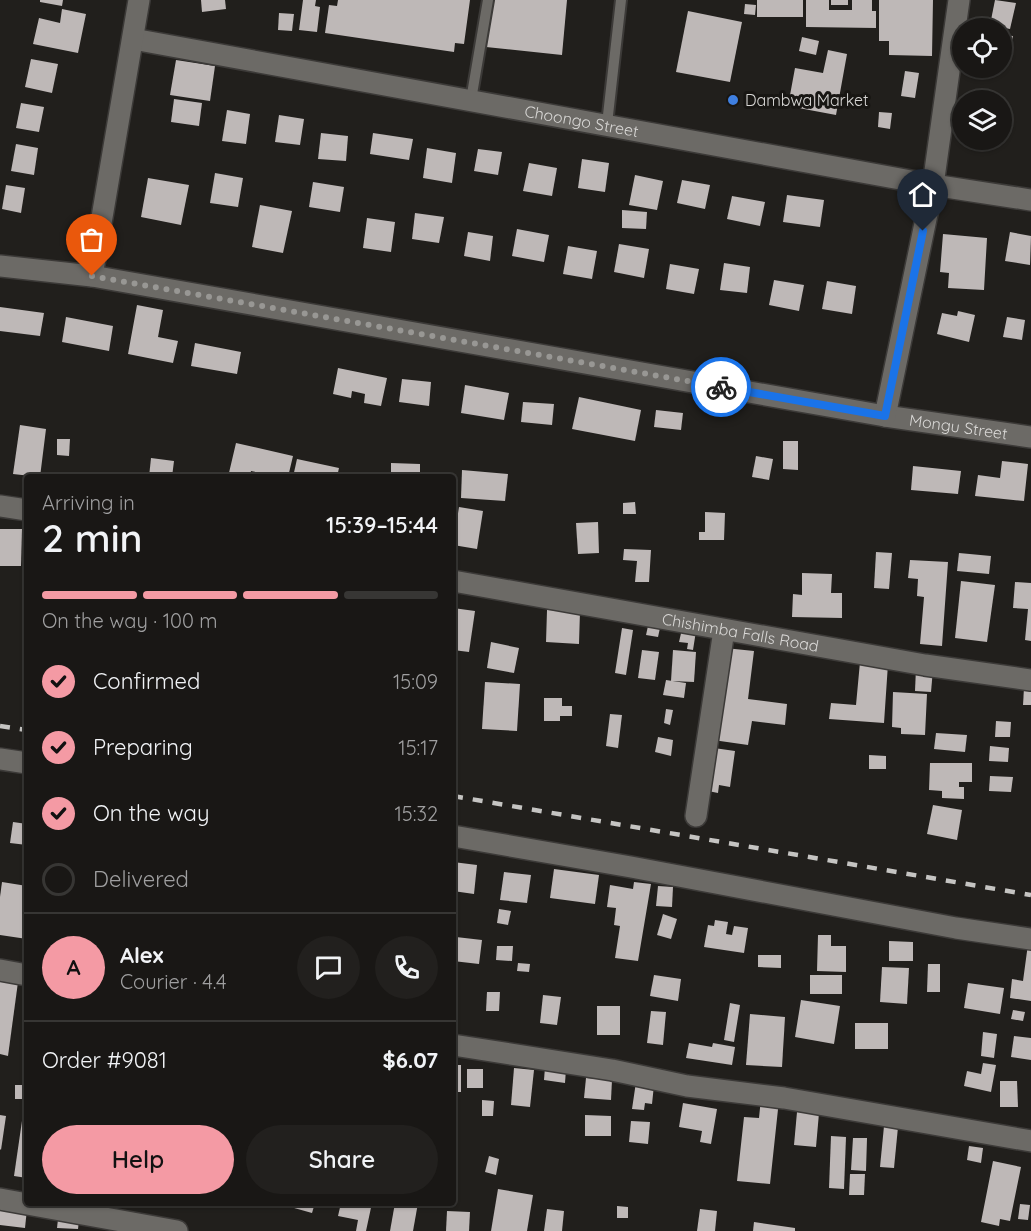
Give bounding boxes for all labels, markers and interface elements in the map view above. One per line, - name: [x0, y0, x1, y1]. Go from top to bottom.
- map controls: [952, 18, 1012, 150]
- button: locate: [952, 18, 1012, 78]
- place label: Dambwa Market: [745, 90, 868, 110]
- button: layers: [952, 90, 1012, 150]
- marker: Dambwa Market: [726, 93, 740, 107]
- street label: Choongo Street: [523, 101, 640, 141]
- pin: [897, 169, 948, 231]
- icon: home: [906, 178, 939, 211]
- pin: [66, 214, 117, 276]
- icon: bag: [75, 223, 108, 256]
- courier: [691, 357, 751, 417]
- icon: bike: [705, 371, 738, 404]
- street label: Mongu Street: [908, 410, 1009, 444]
- text: Arriving in: [42, 490, 135, 515]
- text: 15:39–15:44: [326, 511, 438, 539]
- text: 2 min: [42, 513, 143, 562]
- text: On the way · 100 m: [42, 608, 218, 633]
- street label: Chishimba Falls Road: [661, 608, 820, 656]
- icon: check: [42, 665, 75, 698]
- text: Confirmed: [93, 667, 200, 695]
- text: 15:09: [393, 669, 438, 694]
- icon: check: [42, 731, 75, 764]
- text: Preparing: [93, 733, 193, 761]
- text: 15:17: [398, 735, 438, 760]
- icon: check: [42, 797, 75, 830]
- text: On the way: [93, 799, 209, 827]
- text: 15:32: [394, 801, 438, 826]
- text: Delivered: [93, 865, 189, 893]
- button: chat: [297, 936, 360, 999]
- button: phone: [375, 936, 438, 999]
- text: Alex: [120, 941, 163, 969]
- text: A: [66, 953, 81, 981]
- text: Courier · 4.4: [120, 969, 226, 994]
- text: Order #9081: [42, 1046, 167, 1074]
- text: $6.07: [383, 1046, 438, 1074]
- button: Help: [42, 1125, 234, 1194]
- button: Share: [246, 1125, 438, 1194]

